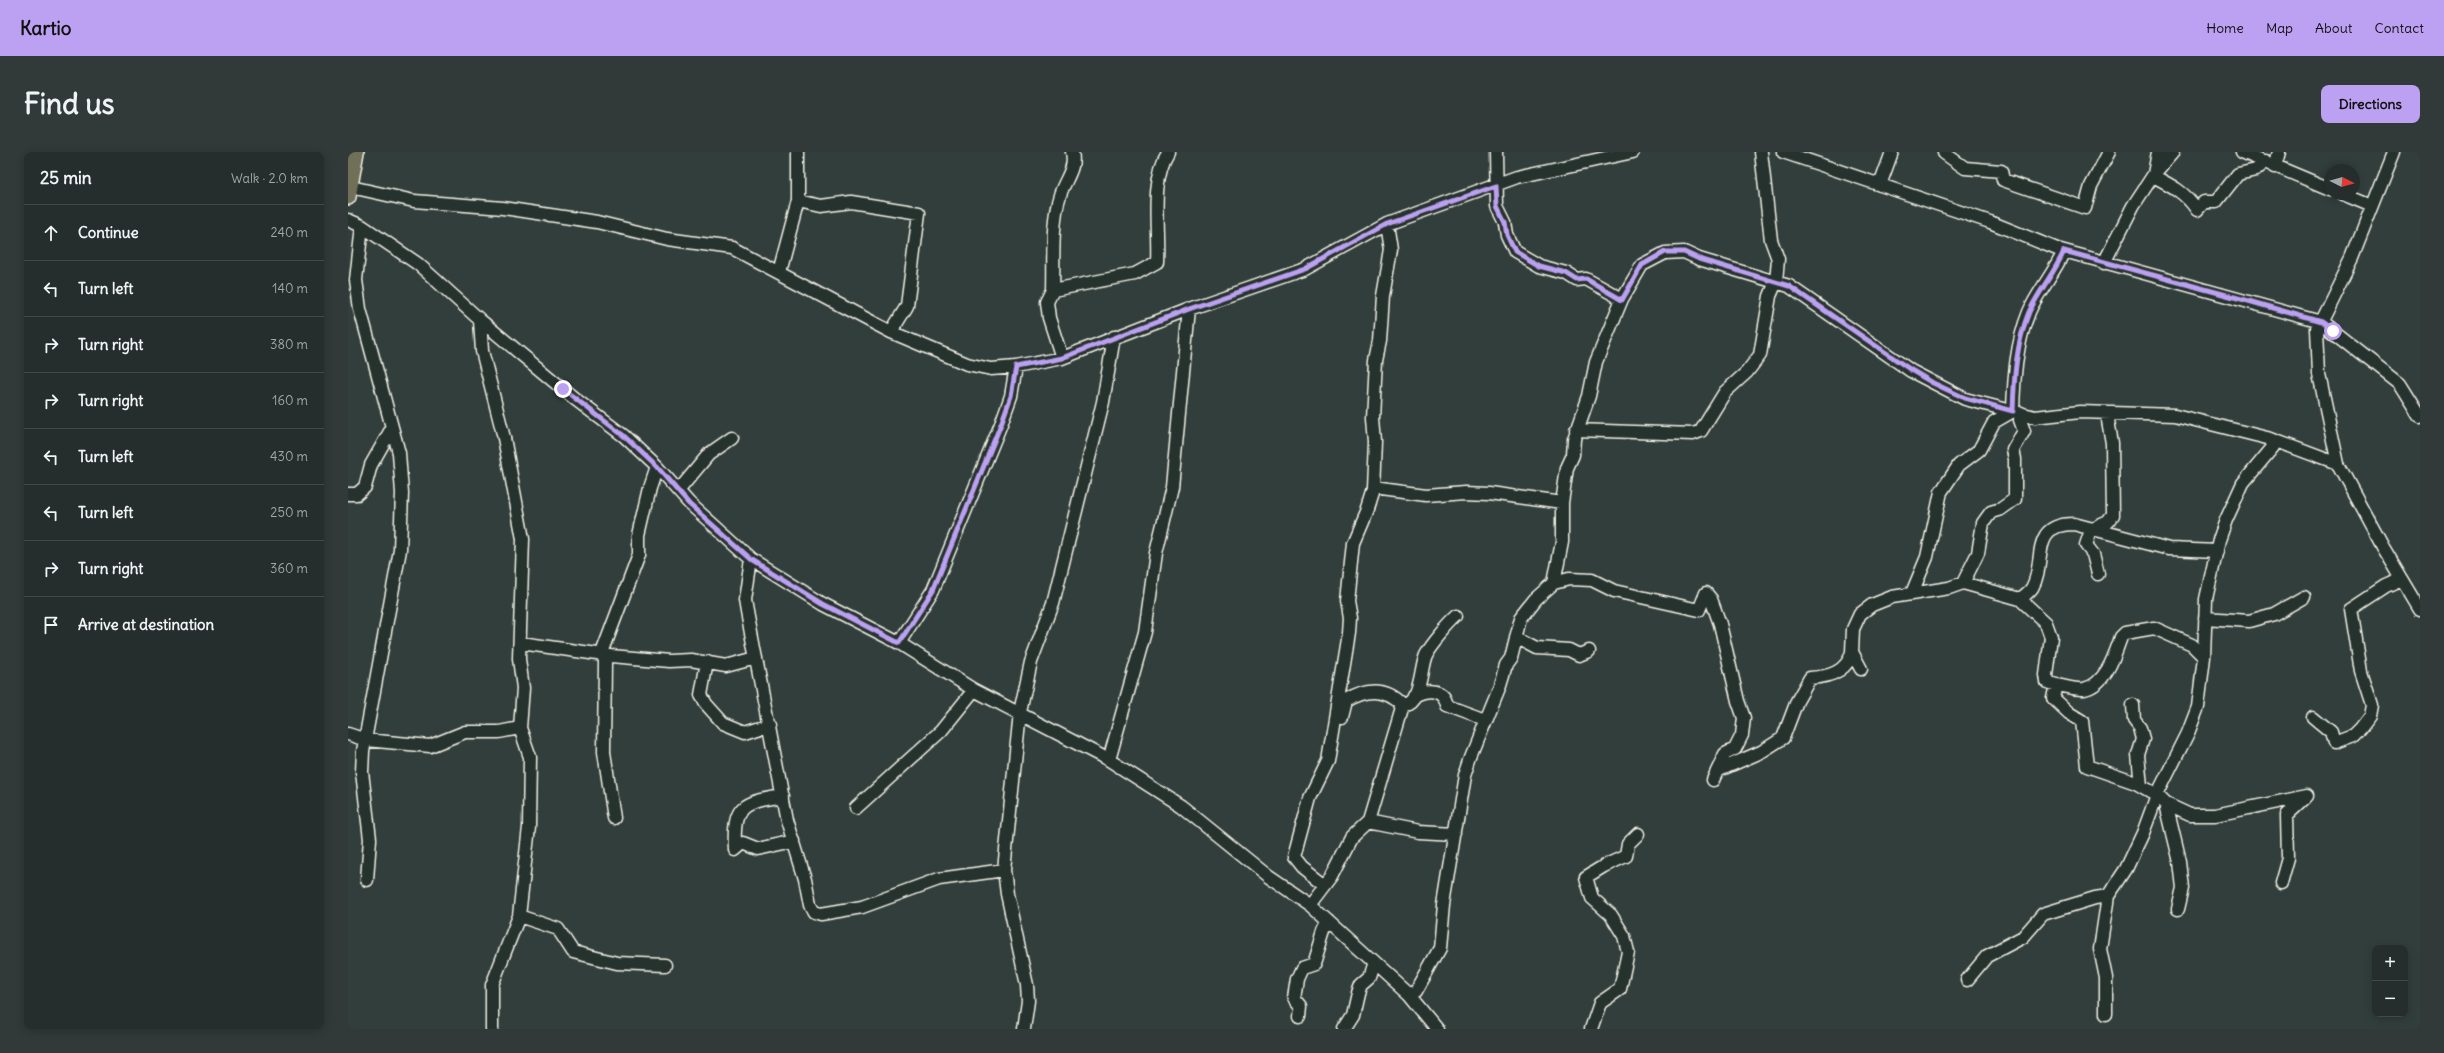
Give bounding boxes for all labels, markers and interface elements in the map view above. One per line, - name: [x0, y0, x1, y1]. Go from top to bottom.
- text: Kartio: [20, 16, 72, 40]
- text: Home: [2206, 19, 2244, 37]
- text: Map: [2266, 19, 2293, 37]
- text: About: [2315, 19, 2353, 37]
- text: Contact: [2375, 19, 2424, 37]
- button: Directions: [2321, 85, 2420, 123]
- text: Find us: [24, 86, 115, 122]
- north arrow: [2324, 164, 2360, 200]
- text: 25 min: [40, 167, 92, 189]
- text: Walk · 2.0 km: [231, 170, 308, 187]
- icon: ahead: [40, 222, 62, 244]
- text: Continue: [78, 223, 139, 242]
- text: 240 m: [271, 224, 308, 241]
- icon: left: [40, 278, 62, 300]
- text: Turn left: [78, 279, 133, 298]
- text: 140 m: [272, 280, 308, 297]
- route start: [2324, 322, 2342, 340]
- icon: right: [40, 334, 62, 356]
- text: Turn right: [78, 335, 143, 354]
- text: 380 m: [270, 336, 308, 353]
- route end: [554, 380, 572, 398]
- icon: right: [40, 390, 62, 412]
- text: Turn right: [78, 391, 143, 410]
- text: 160 m: [272, 392, 308, 409]
- icon: left: [40, 446, 62, 468]
- text: Turn left: [78, 447, 133, 466]
- text: 430 m: [270, 448, 308, 465]
- icon: left: [40, 502, 62, 524]
- text: Turn left: [78, 503, 133, 522]
- text: 250 m: [270, 504, 308, 521]
- icon: right: [40, 558, 62, 580]
- text: Turn right: [78, 559, 143, 578]
- text: 360 m: [270, 560, 308, 577]
- icon: arrive: [40, 614, 62, 636]
- text: Arrive at destination: [78, 615, 214, 634]
- map controls: [2372, 945, 2408, 1017]
- button: +: [2372, 945, 2408, 981]
- button: −: [2372, 981, 2408, 1017]

